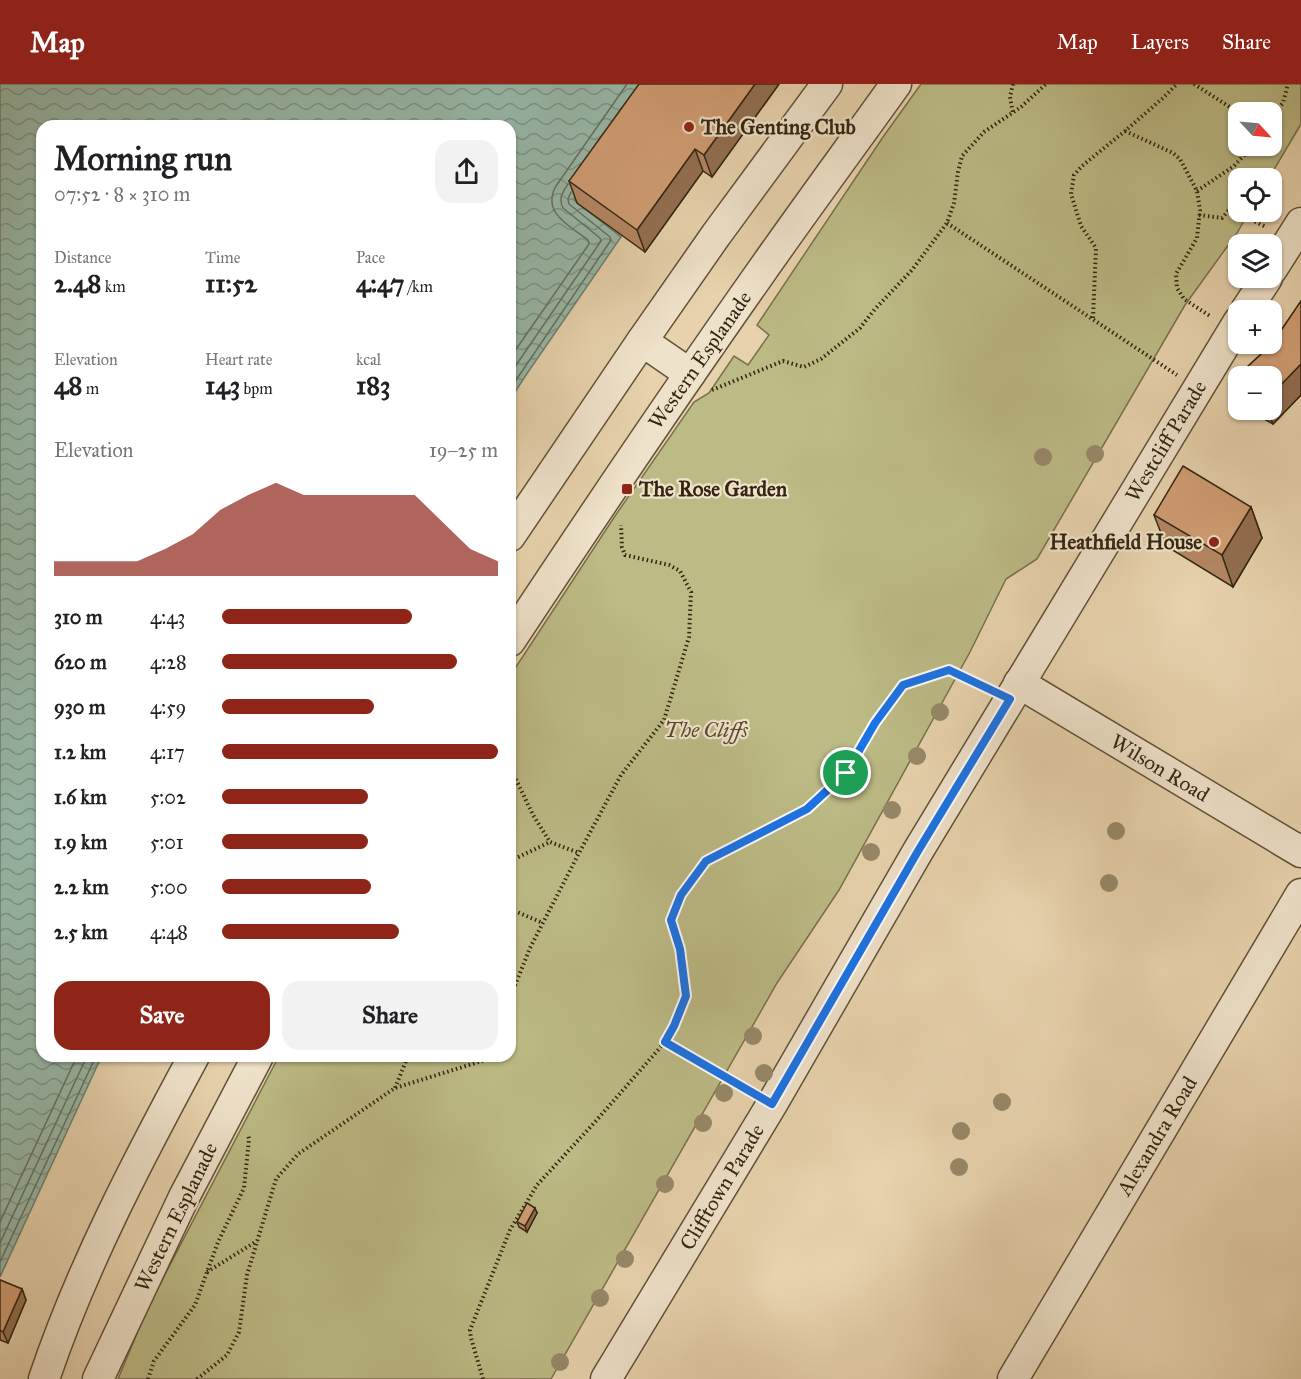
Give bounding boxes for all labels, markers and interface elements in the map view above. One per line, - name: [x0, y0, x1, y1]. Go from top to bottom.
- text: Map: [30, 25, 85, 60]
- text: Map: [1057, 29, 1098, 55]
- text: Layers: [1131, 29, 1189, 55]
- text: Share: [1222, 29, 1271, 55]
- north arrow: [1228, 102, 1282, 156]
- map controls: [1228, 102, 1282, 420]
- place label: The Genting Club: [700, 114, 856, 140]
- marker: The Genting Club: [682, 120, 696, 134]
- text: Morning run: [54, 139, 232, 179]
- button: share: [435, 140, 498, 203]
- button: locate: [1228, 168, 1282, 222]
- text: 07:52 · 8 × 310 m: [54, 182, 190, 206]
- button: layers: [1228, 234, 1282, 288]
- text: Distance: [54, 248, 111, 267]
- text: Time: [205, 248, 240, 267]
- text: Pace: [356, 248, 385, 267]
- text: 2.48: [54, 267, 101, 299]
- text: 11:52: [205, 267, 257, 299]
- text: 4:47: [356, 267, 404, 299]
- text: km: [101, 277, 126, 296]
- text: /km: [404, 277, 433, 296]
- street label: Western Esplanade: [643, 286, 757, 434]
- button: +: [1228, 300, 1282, 354]
- text: Elevation: [54, 350, 118, 369]
- text: Heart rate: [205, 350, 272, 369]
- text: kcal: [356, 350, 381, 369]
- button: −: [1228, 366, 1282, 420]
- text: 48: [54, 369, 82, 401]
- text: 143: [205, 369, 240, 401]
- text: 183: [356, 369, 391, 401]
- street label: Westcliff Parade: [1120, 375, 1213, 506]
- text: m: [82, 379, 99, 398]
- text: bpm: [240, 379, 273, 398]
- text: Elevation: [54, 438, 133, 462]
- text: 19–25 m: [429, 438, 498, 462]
- place label: The Rose Garden: [638, 476, 788, 502]
- marker: The Rose Garden: [620, 482, 634, 496]
- place label: Heathfield House: [1050, 529, 1202, 555]
- marker: Heathfield House: [1207, 535, 1221, 549]
- text: 310 m: [54, 605, 103, 629]
- text: 4:43: [150, 605, 185, 629]
- text: 620 m: [54, 650, 107, 674]
- text: 4:28: [150, 650, 187, 674]
- text: 930 m: [54, 695, 106, 719]
- text: 4:59: [150, 695, 186, 719]
- park label: The Cliffs: [664, 717, 749, 745]
- street label: Wilson Road: [1106, 728, 1214, 808]
- text: 1.2 km: [54, 740, 106, 764]
- text: 4:17: [150, 740, 185, 764]
- pin: [820, 747, 871, 798]
- icon: arrive: [829, 756, 862, 789]
- text: 1.6 km: [54, 785, 107, 809]
- text: 5:02: [150, 785, 186, 809]
- text: 1.9 km: [54, 830, 107, 854]
- text: 5:01: [150, 830, 184, 854]
- text: 2.2 km: [54, 875, 109, 899]
- text: 5:00: [150, 875, 188, 899]
- text: 2.5 km: [54, 920, 108, 944]
- text: 4:48: [150, 920, 188, 944]
- button: Save: [54, 981, 270, 1050]
- button: Share: [282, 981, 498, 1050]
- street label: Alexandra Road: [1111, 1071, 1203, 1201]
- street label: Clifftown Parade: [674, 1119, 770, 1255]
- street label: Western Esplanade: [129, 1138, 223, 1296]

